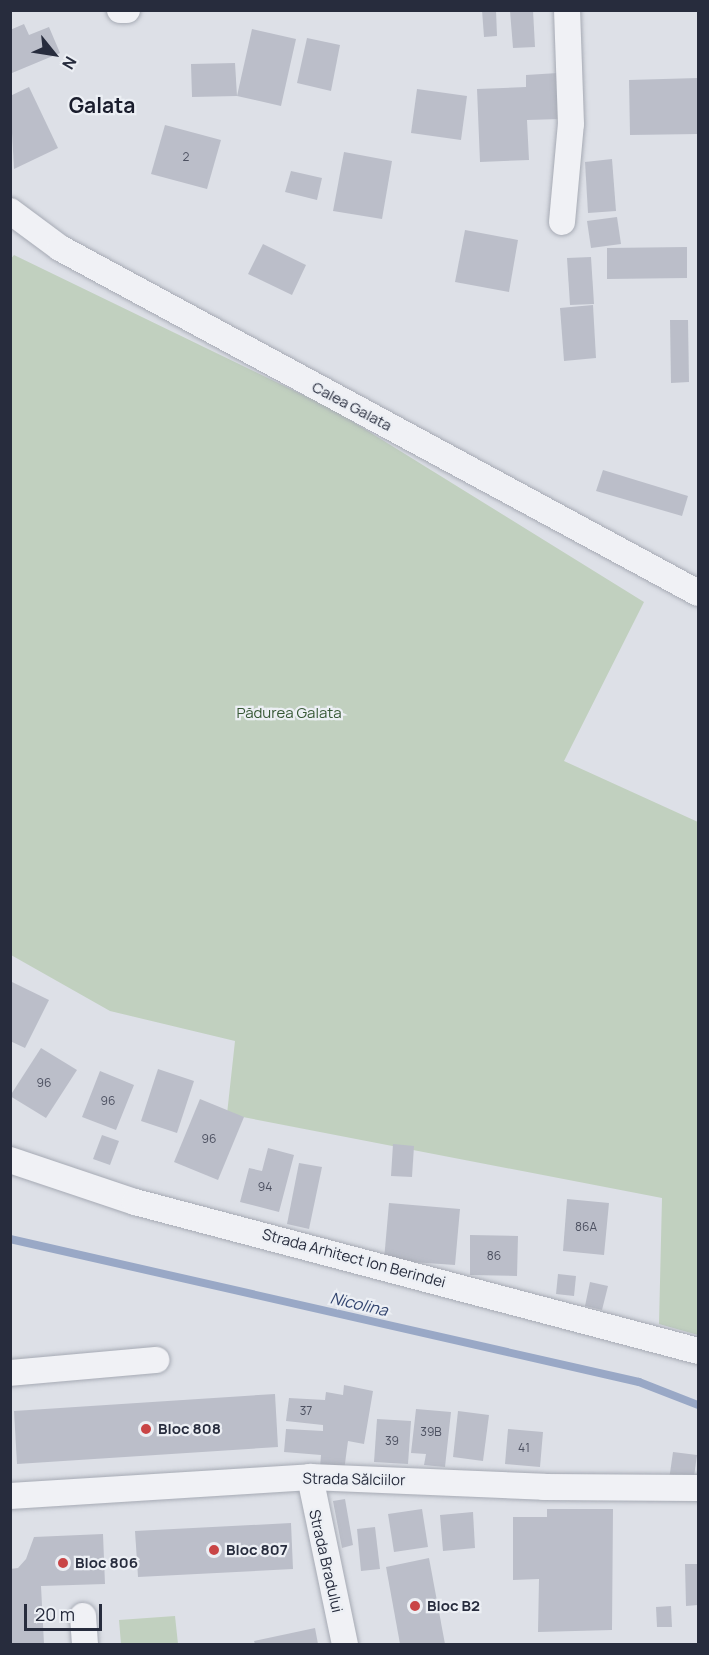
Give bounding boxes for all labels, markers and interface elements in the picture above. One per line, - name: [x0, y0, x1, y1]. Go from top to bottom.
- north arrow: [24, 24, 84, 84]
- text: N: [57, 53, 82, 73]
- district label: Galata: [69, 92, 135, 118]
- house number: 2: [183, 150, 189, 164]
- street label: Calea Galata: [309, 377, 395, 435]
- park label: Pădurea Galata: [236, 704, 342, 722]
- house number: 96: [37, 1076, 51, 1090]
- house number: 96: [101, 1094, 115, 1108]
- house number: 96: [202, 1132, 216, 1146]
- house number: 94: [258, 1180, 272, 1194]
- house number: 86A: [575, 1220, 597, 1234]
- street label: Strada Arhitect Ion Berindei: [260, 1225, 448, 1291]
- house number: 86: [487, 1249, 501, 1263]
- water label: Nicolina: [328, 1288, 390, 1320]
- house number: 37: [300, 1404, 312, 1418]
- place label: Bloc 808: [158, 1420, 221, 1438]
- marker: Bloc 808: [139, 1422, 153, 1436]
- house number: 39B: [420, 1425, 442, 1439]
- house number: 39: [385, 1434, 399, 1448]
- house number: 41: [518, 1441, 530, 1455]
- street label: Strada Sălciilor: [302, 1469, 406, 1489]
- street label: Strada Bradului: [305, 1508, 347, 1614]
- place label: Bloc 807: [226, 1541, 288, 1559]
- marker: Bloc 807: [207, 1543, 221, 1557]
- place label: Bloc 806: [75, 1554, 138, 1572]
- marker: Bloc 806: [56, 1556, 70, 1570]
- scale bar: [27, 1592, 105, 1630]
- place label: Bloc B2: [427, 1597, 480, 1615]
- marker: Bloc B2: [408, 1599, 422, 1613]
- text: 20 m: [35, 1602, 75, 1626]

